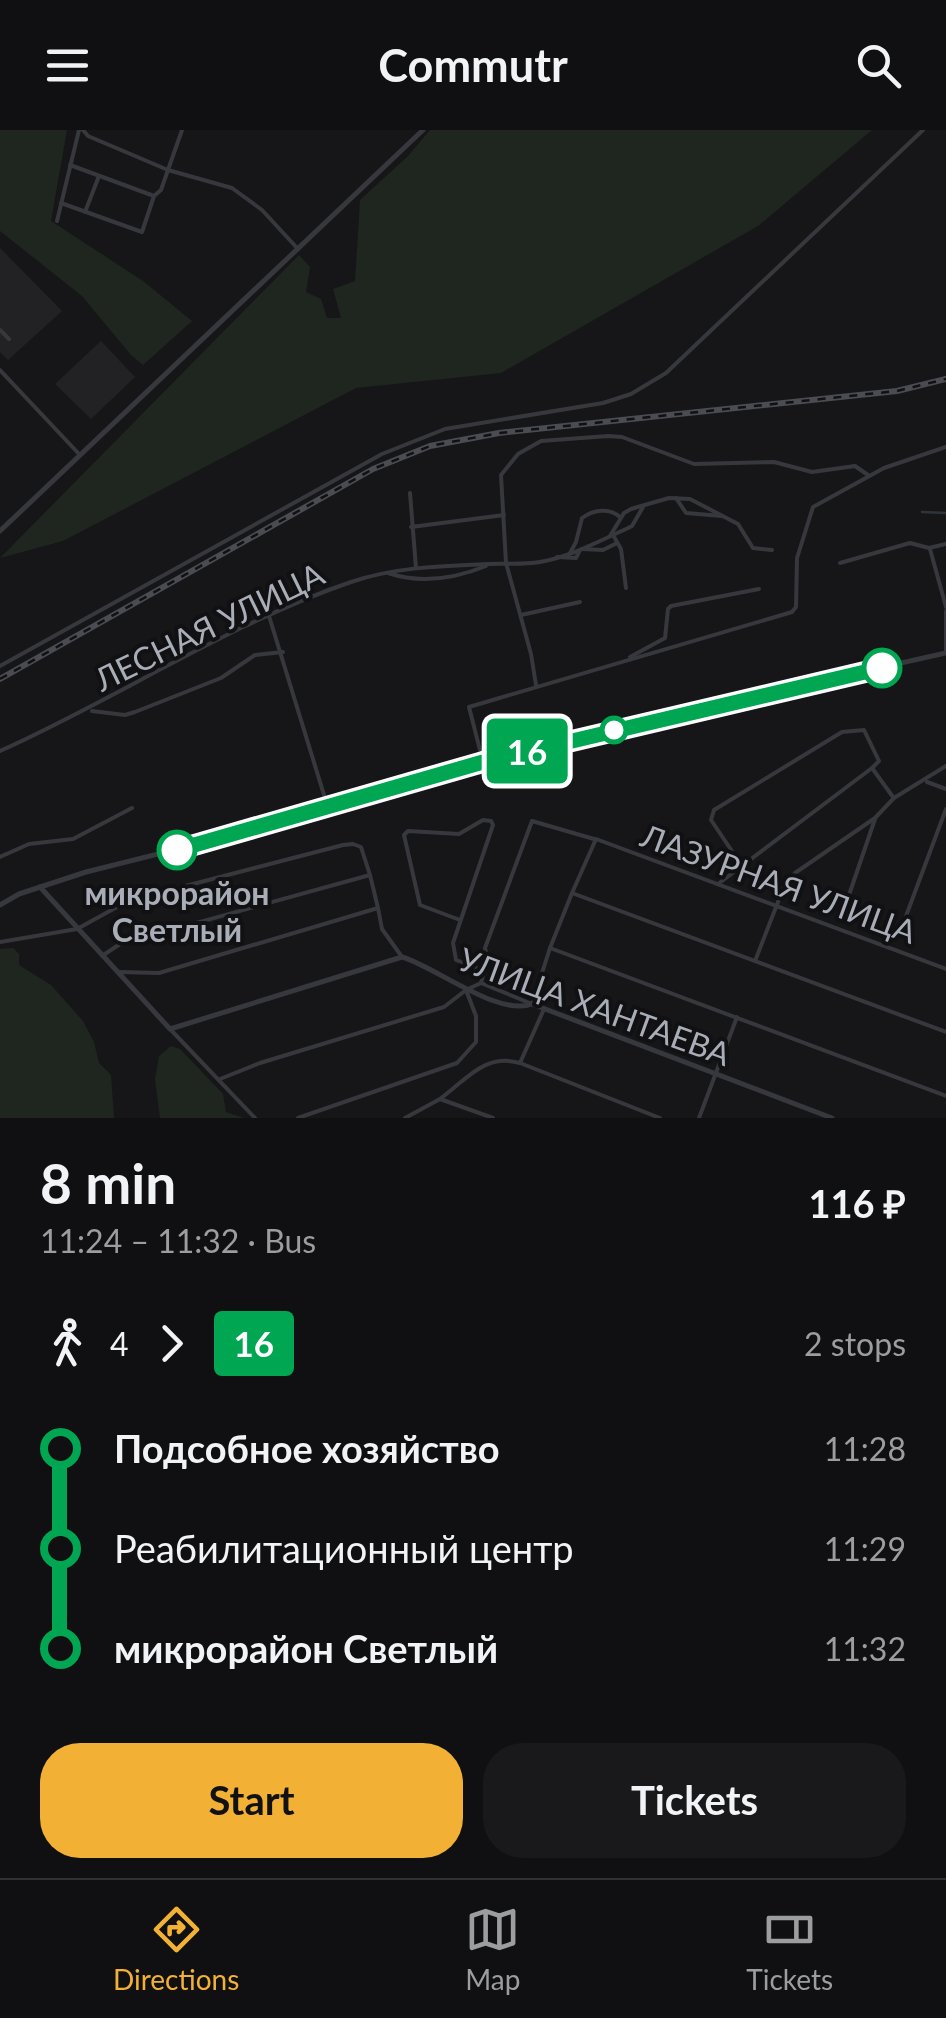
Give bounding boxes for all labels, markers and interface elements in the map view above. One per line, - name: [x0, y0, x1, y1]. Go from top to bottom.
- icon: menu: [40, 38, 95, 93]
- text: Commutr: [378, 38, 568, 92]
- icon: search: [851, 38, 906, 93]
- street label: ЛЕСНАЯ УЛИЦА: [87, 553, 330, 699]
- unlabelled marker: [863, 649, 901, 687]
- unlabelled marker: [601, 717, 627, 743]
- line badge: 16: [482, 718, 572, 784]
- text: 16: [507, 730, 547, 772]
- street label: ЛАЗУРНАЯ УЛИЦА: [635, 815, 922, 951]
- marker: микрорайон Светлый: [158, 831, 196, 869]
- place label: микрорайон Светлый: [84, 873, 270, 949]
- street label: УЛИЦА ХАНТАЕВА: [454, 939, 736, 1073]
- text: 8 min: [40, 1150, 176, 1216]
- text: 116 ₽: [809, 1180, 906, 1226]
- text: 11:24 – 11:32 · Bus: [40, 1221, 316, 1260]
- icon: walk: [40, 1316, 95, 1371]
- icon: forward: [144, 1316, 199, 1371]
- text: 16: [234, 1322, 274, 1364]
- text: 4: [110, 1324, 129, 1363]
- text: 2 stops: [804, 1324, 906, 1363]
- text: Подсобное хозяйство: [114, 1425, 500, 1471]
- text: 11:28: [824, 1429, 906, 1468]
- text: Реабилитационный центр: [114, 1525, 574, 1571]
- text: 11:29: [824, 1529, 906, 1568]
- text: микрорайон Светлый: [114, 1625, 498, 1671]
- text: 11:32: [824, 1629, 906, 1668]
- button: Start: [40, 1743, 463, 1858]
- button: Tickets: [483, 1743, 906, 1858]
- tab: Directions: [113, 1902, 239, 1996]
- tab: Map: [465, 1902, 520, 1996]
- tab: Tickets: [746, 1902, 833, 1996]

